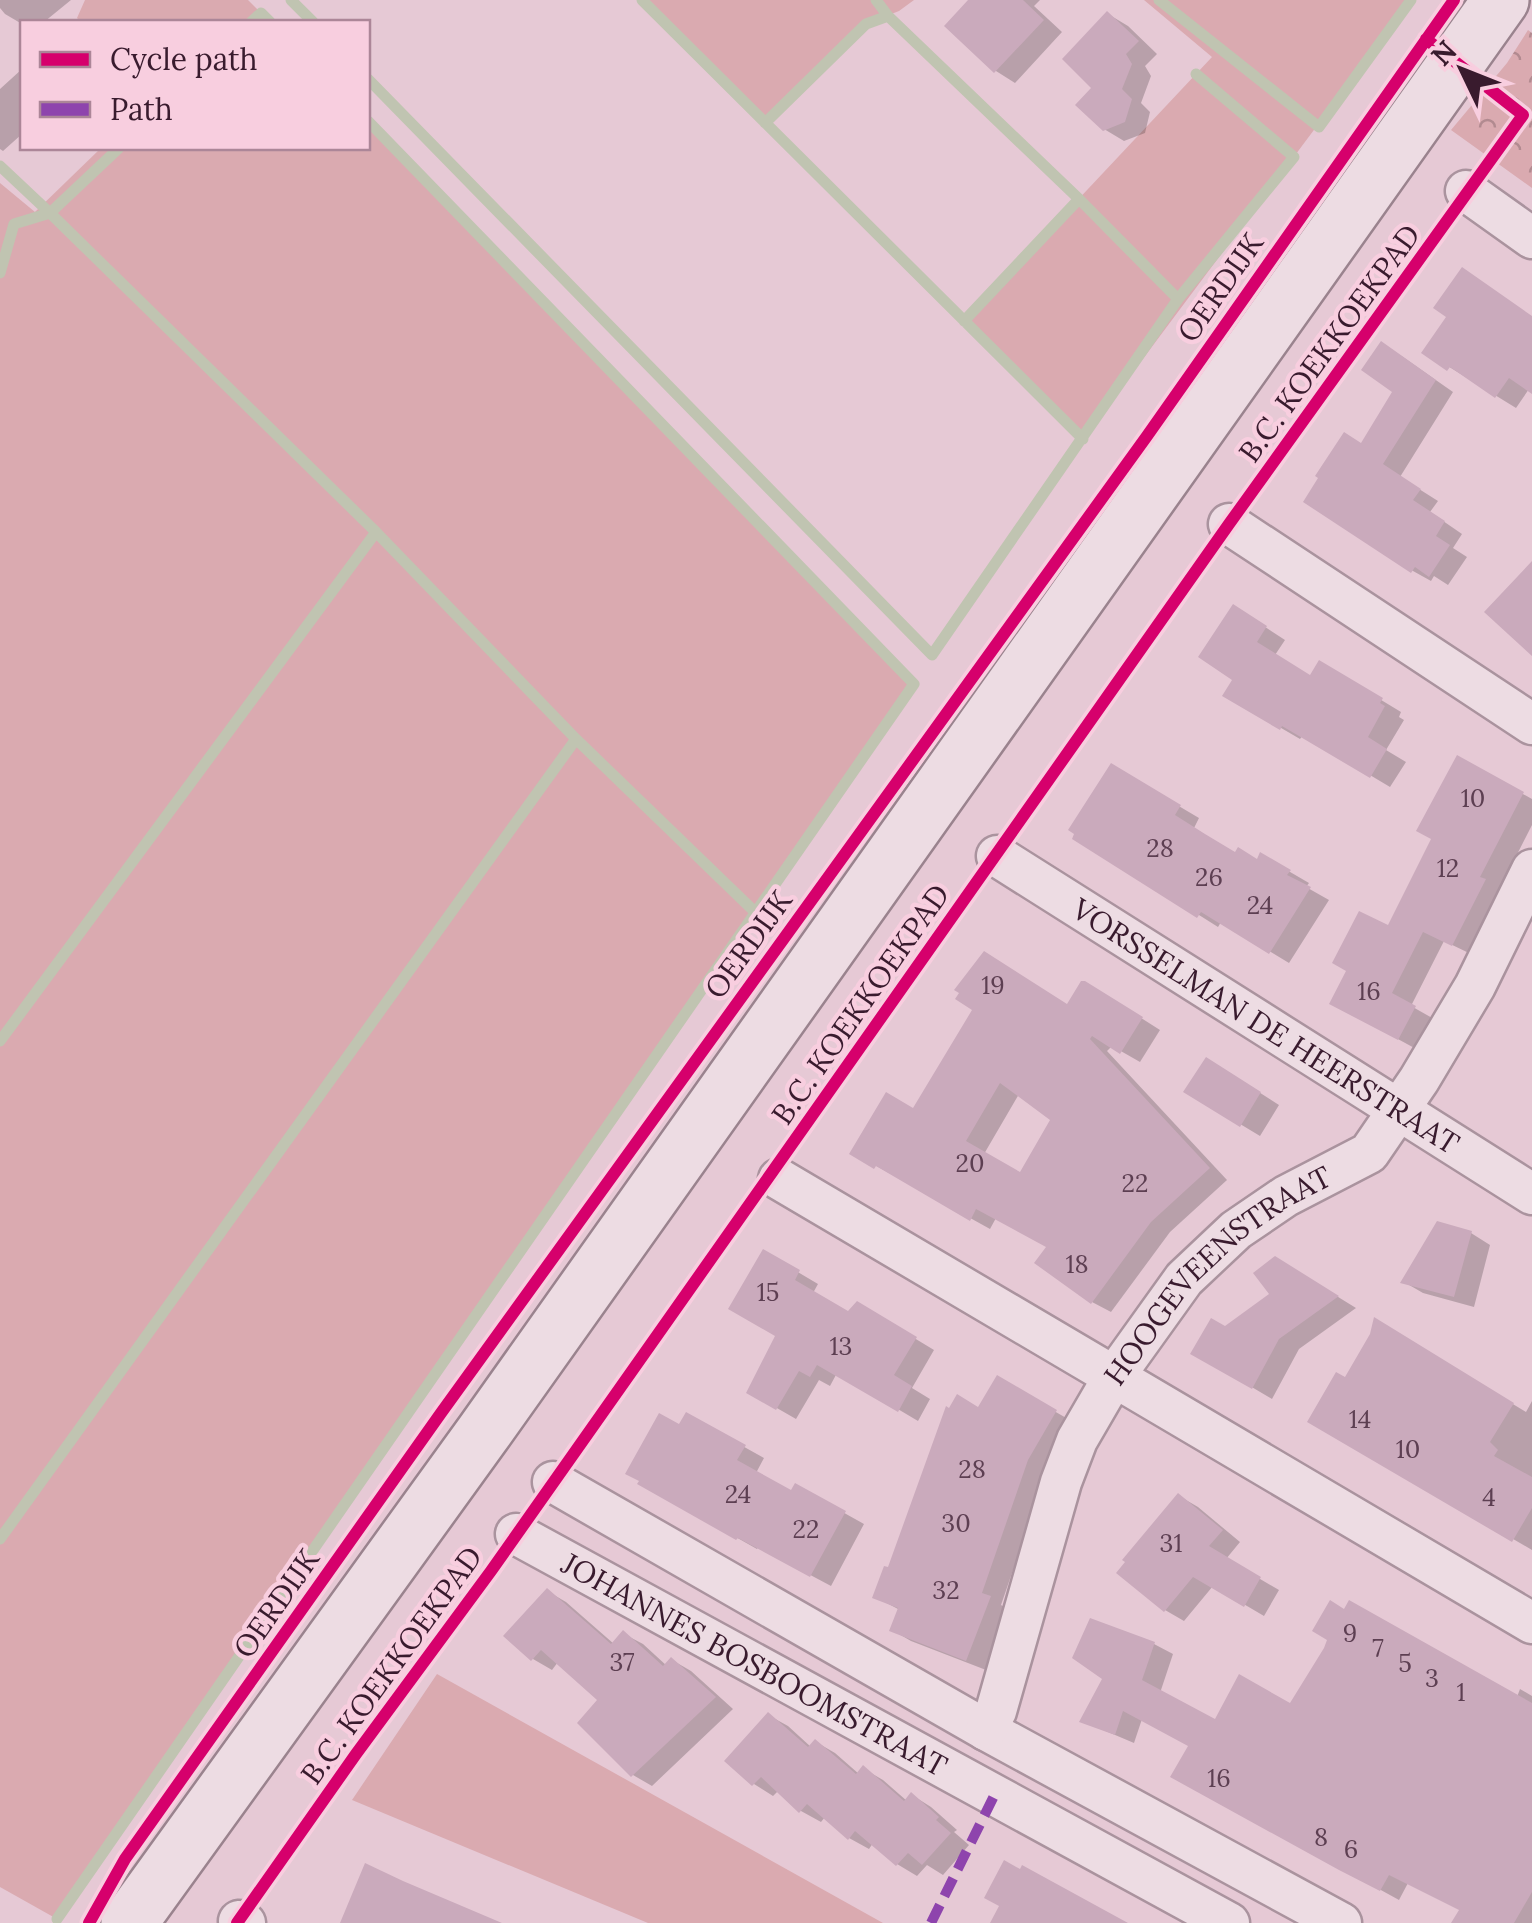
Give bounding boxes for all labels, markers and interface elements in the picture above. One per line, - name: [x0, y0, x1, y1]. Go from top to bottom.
- legend: [20, 20, 370, 150]
- north arrow: [1412, 20, 1512, 120]
- text: N: [1423, 33, 1464, 73]
- text: Cycle path: [110, 40, 258, 79]
- text: Path: [110, 90, 173, 128]
- street label: B.C. KOEKKOEKPAD: [1230, 217, 1428, 469]
- street label: OERDIJK: [1169, 225, 1272, 349]
- house number: 10: [1461, 782, 1485, 814]
- house number: 28: [1146, 832, 1174, 864]
- house number: 12: [1437, 852, 1459, 884]
- house number: 26: [1195, 861, 1223, 893]
- street label: B.C. KOEKKOEKPAD: [763, 876, 957, 1132]
- street label: OERDIJK: [696, 882, 800, 1006]
- street label: VORSSELMAN DE HEERSTRAAT: [1064, 889, 1467, 1162]
- house number: 24: [1247, 889, 1273, 921]
- house number: 19: [981, 969, 1005, 1001]
- house number: 16: [1357, 975, 1381, 1007]
- house number: 20: [956, 1147, 984, 1179]
- street label: HOOGEVEENSTRAAT: [1095, 1157, 1337, 1392]
- house number: 22: [1122, 1167, 1148, 1199]
- house number: 18: [1065, 1248, 1089, 1280]
- house number: 15: [757, 1276, 779, 1308]
- house number: 13: [829, 1330, 853, 1362]
- house number: 14: [1349, 1403, 1371, 1435]
- house number: 10: [1396, 1433, 1420, 1465]
- house number: 28: [958, 1453, 986, 1485]
- house number: 24: [725, 1478, 751, 1510]
- house number: 4: [1482, 1481, 1496, 1513]
- house number: 30: [941, 1507, 971, 1539]
- house number: 22: [793, 1513, 819, 1545]
- house number: 31: [1159, 1527, 1183, 1559]
- street label: B.C. KOEKKOEKPAD: [292, 1539, 490, 1791]
- street label: OERDIJK: [225, 1541, 328, 1665]
- street label: JOHANNES BOSBOOMSTRAAT: [555, 1543, 954, 1785]
- house number: 32: [932, 1574, 960, 1606]
- house number: 9: [1343, 1617, 1357, 1649]
- house number: 7: [1372, 1632, 1384, 1664]
- house number: 37: [610, 1646, 635, 1678]
- house number: 5: [1398, 1647, 1412, 1679]
- house number: 3: [1425, 1662, 1439, 1694]
- house number: 1: [1456, 1676, 1466, 1708]
- house number: 16: [1207, 1762, 1231, 1794]
- house number: 8: [1314, 1821, 1328, 1853]
- house number: 6: [1344, 1833, 1358, 1865]

